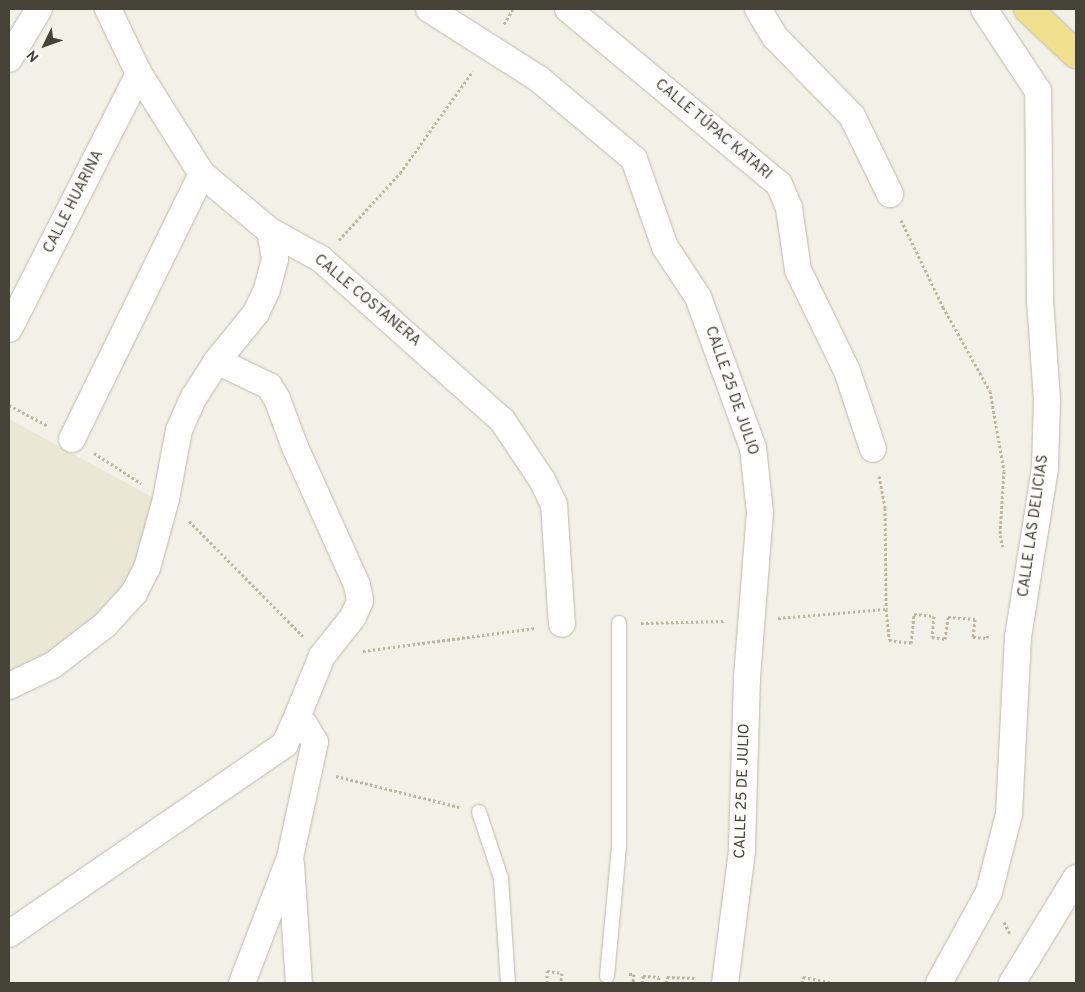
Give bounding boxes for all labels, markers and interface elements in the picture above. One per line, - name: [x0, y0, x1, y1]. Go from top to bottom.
- north arrow: [20, 20, 70, 70]
- text: N: [24, 46, 43, 65]
- street label: CALLE TÚPAC KATARI: [651, 76, 775, 184]
- street label: CALLE HUARINA: [40, 147, 108, 257]
- street label: CALLE COSTANERA: [310, 251, 424, 351]
- street label: CALLE 25 DE JULIO: [700, 324, 762, 458]
- street label: CALLE LAS DELICIAS: [1015, 454, 1053, 598]
- street label: CALLE 25 DE JULIO: [732, 723, 754, 859]

